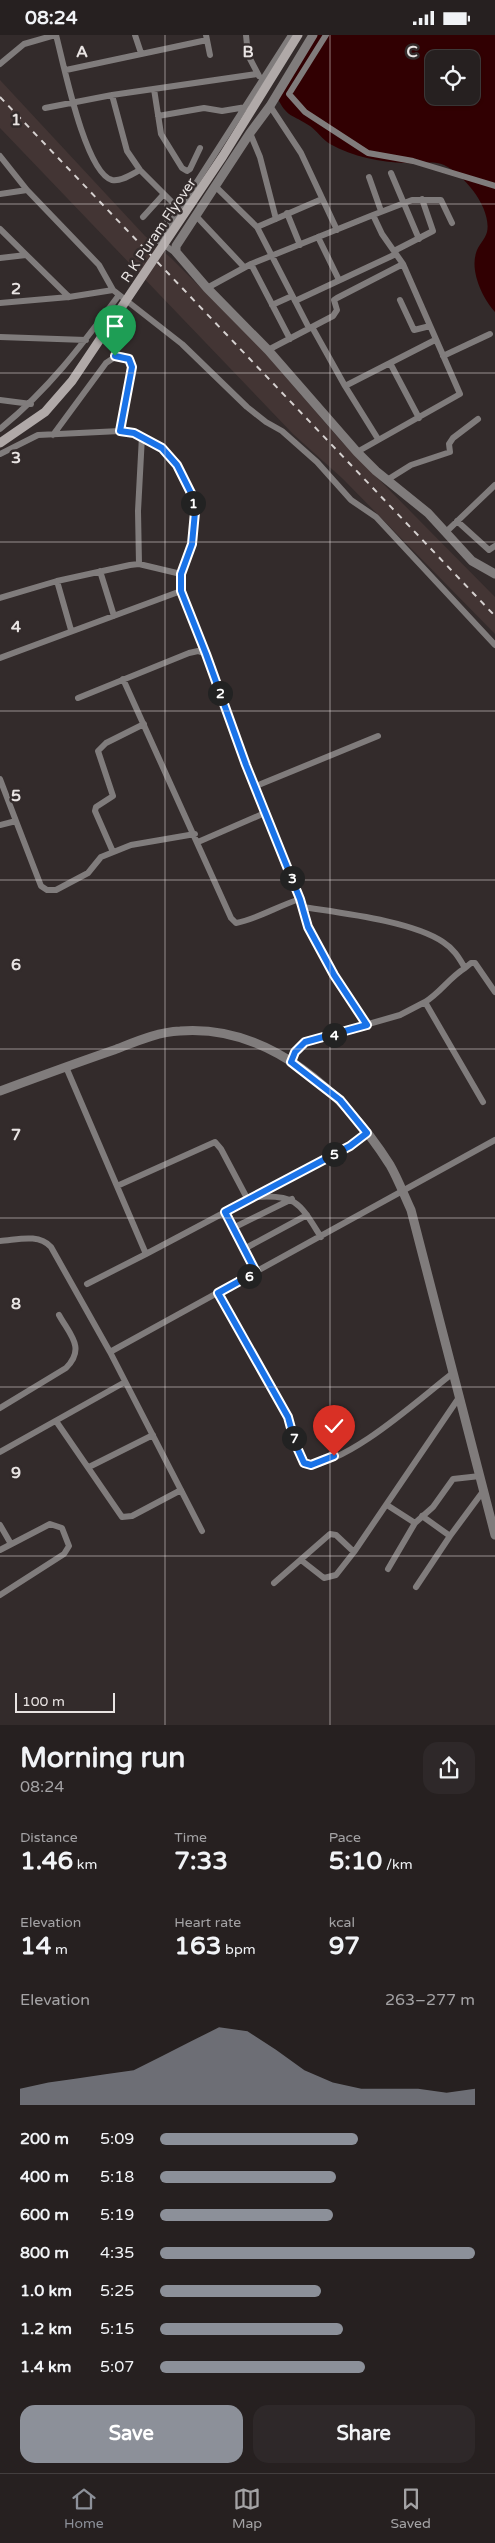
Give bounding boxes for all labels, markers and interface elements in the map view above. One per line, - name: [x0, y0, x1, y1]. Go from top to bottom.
- text: 08:24: [25, 7, 78, 29]
- text: A: [76, 42, 88, 62]
- text: B: [242, 42, 254, 62]
- text: C: [406, 42, 418, 62]
- map controls: [425, 50, 480, 105]
- button: locate: [425, 50, 480, 105]
- text: 1: [11, 110, 21, 130]
- street label: R K Puram Flyover: [117, 174, 200, 286]
- text: 2: [11, 279, 21, 299]
- pin: [94, 305, 136, 356]
- icon: arrive: [101, 312, 129, 340]
- text: 3: [11, 448, 21, 468]
- pin: 1: [180, 491, 206, 515]
- text: 1: [189, 495, 198, 512]
- text: 4: [11, 617, 21, 637]
- pin: 2: [208, 681, 232, 705]
- text: 2: [216, 685, 225, 702]
- text: 5: [11, 786, 21, 806]
- pin: 3: [280, 865, 304, 891]
- text: 3: [288, 870, 297, 887]
- text: 6: [11, 955, 21, 975]
- pin: 4: [322, 1023, 346, 1047]
- text: 4: [330, 1027, 339, 1044]
- text: 7: [11, 1125, 21, 1145]
- pin: 5: [322, 1141, 346, 1167]
- text: 5: [330, 1146, 339, 1163]
- pin: 6: [236, 1263, 262, 1289]
- text: 6: [245, 1268, 254, 1285]
- text: 8: [11, 1294, 21, 1314]
- pin: [313, 1405, 355, 1456]
- icon: check: [320, 1412, 348, 1440]
- pin: 7: [282, 1425, 306, 1451]
- text: 7: [290, 1430, 299, 1447]
- text: 9: [11, 1463, 21, 1483]
- scale bar: [15, 1691, 115, 1714]
- text: 100 m: [22, 1693, 65, 1710]
- text: Morning run: [20, 1741, 185, 1775]
- button: share: [423, 1742, 475, 1794]
- text: 08:24: [20, 1777, 64, 1797]
- text: Distance: [20, 1829, 78, 1846]
- text: Time: [174, 1829, 207, 1846]
- text: Pace: [329, 1829, 361, 1846]
- text: 1.46: [20, 1846, 73, 1876]
- text: 7:33: [174, 1846, 228, 1876]
- text: 5:10: [329, 1846, 382, 1876]
- text: km: [73, 1856, 97, 1873]
- text: /km: [382, 1856, 413, 1873]
- text: Elevation: [20, 1914, 81, 1931]
- text: Heart rate: [174, 1914, 241, 1931]
- text: kcal: [329, 1914, 355, 1931]
- text: 14: [20, 1931, 51, 1961]
- text: 163: [174, 1931, 221, 1961]
- text: 97: [329, 1931, 360, 1961]
- text: m: [51, 1941, 68, 1958]
- text: bpm: [221, 1941, 256, 1958]
- text: Elevation: [20, 1990, 90, 2010]
- text: 263–277 m: [385, 1990, 475, 2010]
- text: 200 m: [20, 2129, 69, 2149]
- text: 5:09: [100, 2129, 134, 2149]
- text: 400 m: [20, 2167, 69, 2187]
- text: 5:18: [100, 2167, 134, 2187]
- text: 600 m: [20, 2205, 69, 2225]
- text: 5:19: [100, 2205, 134, 2225]
- text: 800 m: [20, 2243, 69, 2263]
- text: 4:35: [100, 2243, 134, 2263]
- text: 1.0 km: [20, 2281, 72, 2301]
- text: 5:25: [100, 2281, 134, 2301]
- text: 1.2 km: [20, 2319, 72, 2339]
- text: 5:15: [100, 2319, 134, 2339]
- text: 1.4 km: [20, 2357, 72, 2377]
- text: 5:07: [100, 2357, 134, 2377]
- button: Save: [20, 2405, 243, 2463]
- button: Share: [253, 2405, 475, 2463]
- tab: Home: [64, 2485, 104, 2532]
- tab: Map: [232, 2485, 262, 2532]
- tab: Saved: [390, 2485, 431, 2532]

